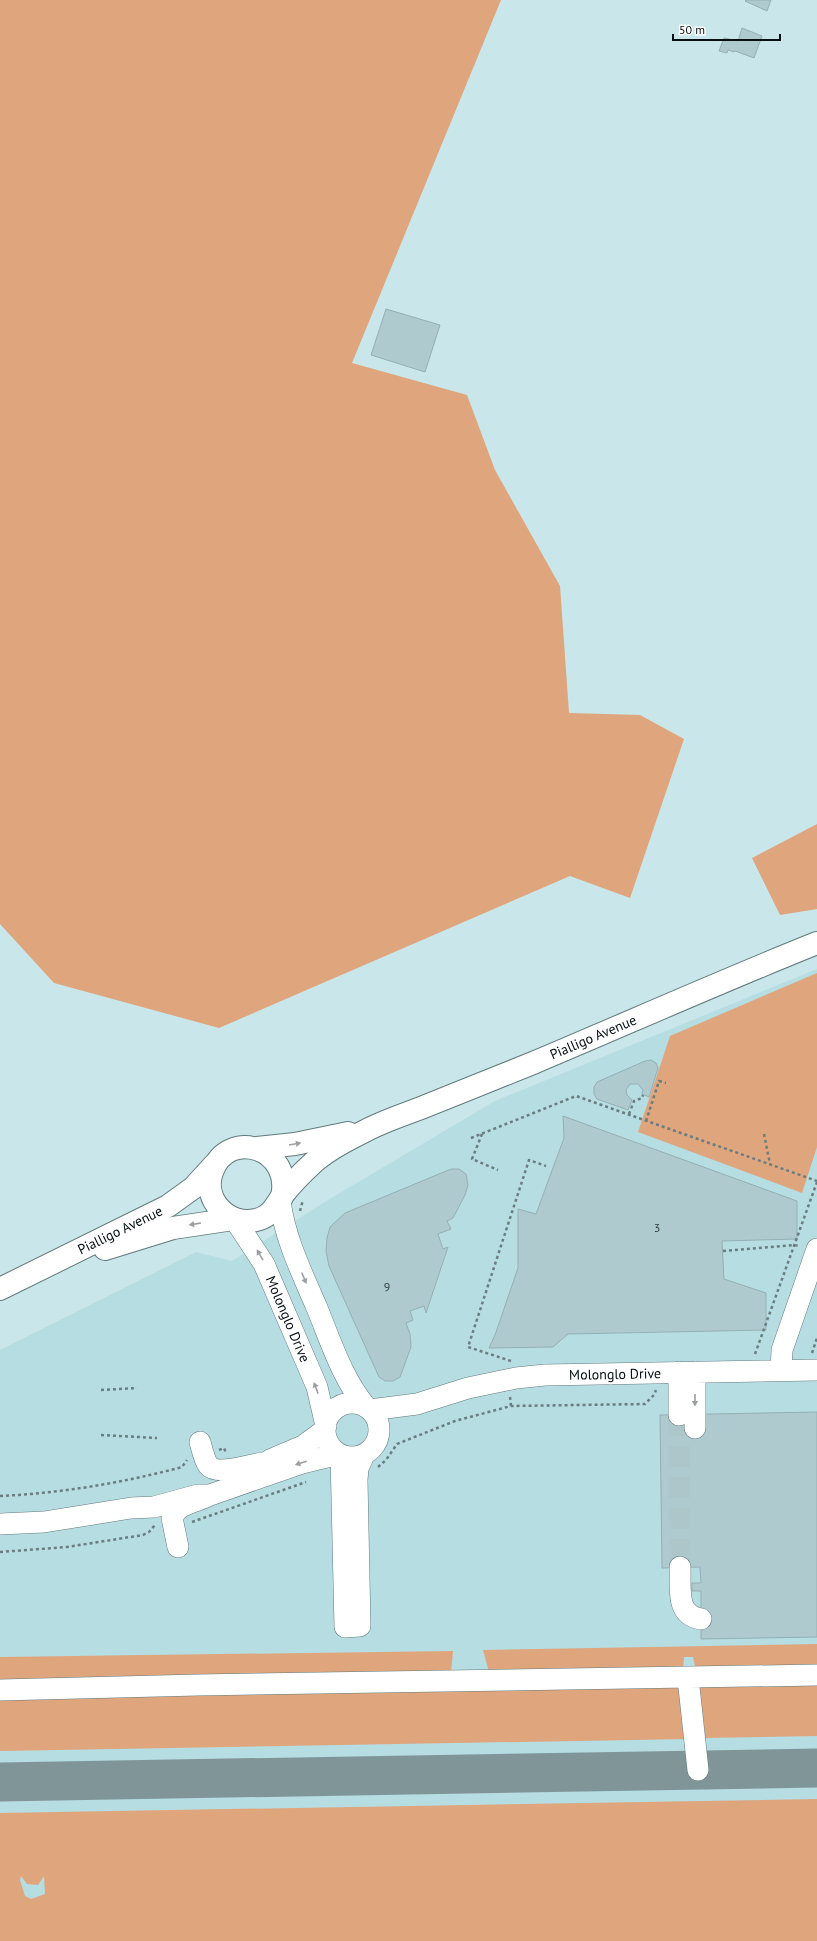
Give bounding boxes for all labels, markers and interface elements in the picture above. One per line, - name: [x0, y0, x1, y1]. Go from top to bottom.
- scale bar: [673, 16, 780, 42]
- text: 50 m: [679, 22, 705, 37]
- street label: Pialligo Avenue: [547, 1011, 639, 1063]
- one-way arrow: [289, 1141, 301, 1147]
- street label: Pialligo Avenue: [74, 1202, 166, 1258]
- house number: 3: [654, 1220, 660, 1235]
- one-way arrow: [189, 1221, 201, 1227]
- one-way arrow: [256, 1250, 263, 1261]
- one-way arrow: [301, 1272, 307, 1283]
- street label: Molonglo Drive: [262, 1273, 314, 1365]
- house number: 9: [384, 1279, 390, 1294]
- street label: Molonglo Drive: [569, 1364, 661, 1384]
- one-way arrow: [313, 1381, 319, 1393]
- one-way arrow: [692, 1394, 698, 1407]
- one-way arrow: [295, 1461, 307, 1467]

